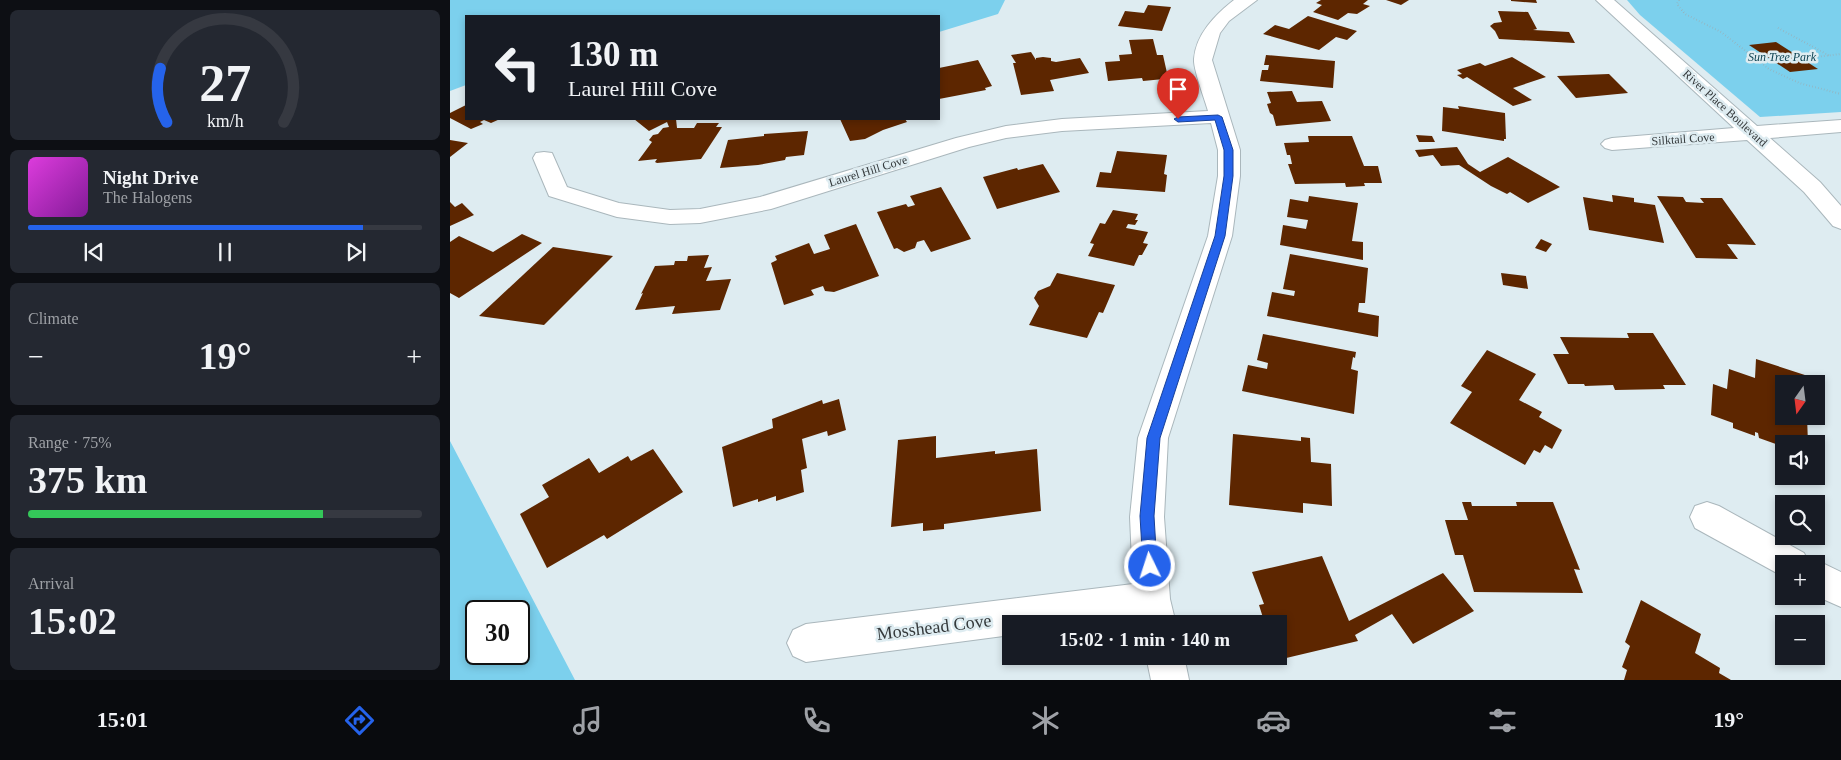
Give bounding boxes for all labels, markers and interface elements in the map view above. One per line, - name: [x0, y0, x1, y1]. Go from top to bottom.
- icon: left: [485, 35, 550, 100]
- text: 130 m: [568, 35, 658, 74]
- park label: Sun Tree Park: [1748, 50, 1817, 64]
- text: 27: [199, 55, 251, 112]
- street label: River Place Boulevard: [1680, 66, 1770, 150]
- pin: [1157, 68, 1199, 119]
- icon: arrive: [1164, 75, 1192, 103]
- text: Laurel Hill Cove: [568, 76, 717, 101]
- text: km/h: [207, 111, 243, 131]
- street label: Silktail Cove: [1651, 130, 1715, 148]
- street label: Laurel Hill Cove: [827, 152, 909, 190]
- text: Night Drive: [103, 167, 199, 188]
- text: The Halogens: [103, 189, 192, 206]
- icon: previous: [80, 238, 108, 266]
- icon: pause: [211, 238, 239, 266]
- icon: next: [342, 238, 370, 266]
- text: Climate: [28, 310, 79, 327]
- text: 19°: [198, 335, 252, 377]
- text: −: [28, 341, 44, 372]
- text: +: [406, 341, 422, 372]
- north arrow: [1775, 375, 1825, 425]
- map controls: [1775, 375, 1825, 665]
- text: Range · 75%: [28, 434, 112, 451]
- button: sound: [1775, 435, 1825, 485]
- text: 375 km: [28, 459, 147, 501]
- button: search: [1775, 495, 1825, 545]
- position arrow: [1123, 539, 1175, 591]
- button: +: [1775, 555, 1825, 605]
- text: Arrival: [28, 575, 74, 592]
- text: 15:02: [28, 600, 117, 642]
- speed limit sign: 30: [465, 600, 530, 665]
- street label: Mosshead Cove: [875, 610, 993, 644]
- button: −: [1775, 615, 1825, 665]
- text: 15:02 · 1 min · 140 m: [1059, 629, 1230, 650]
- icon: directions: [342, 703, 377, 738]
- icon: music: [570, 703, 605, 738]
- icon: phone: [799, 703, 834, 738]
- icon: climate: [1028, 703, 1063, 738]
- icon: car: [1256, 703, 1291, 738]
- icon: filters: [1485, 703, 1520, 738]
- text: 15:01: [97, 707, 148, 732]
- text: 19°: [1713, 707, 1744, 732]

